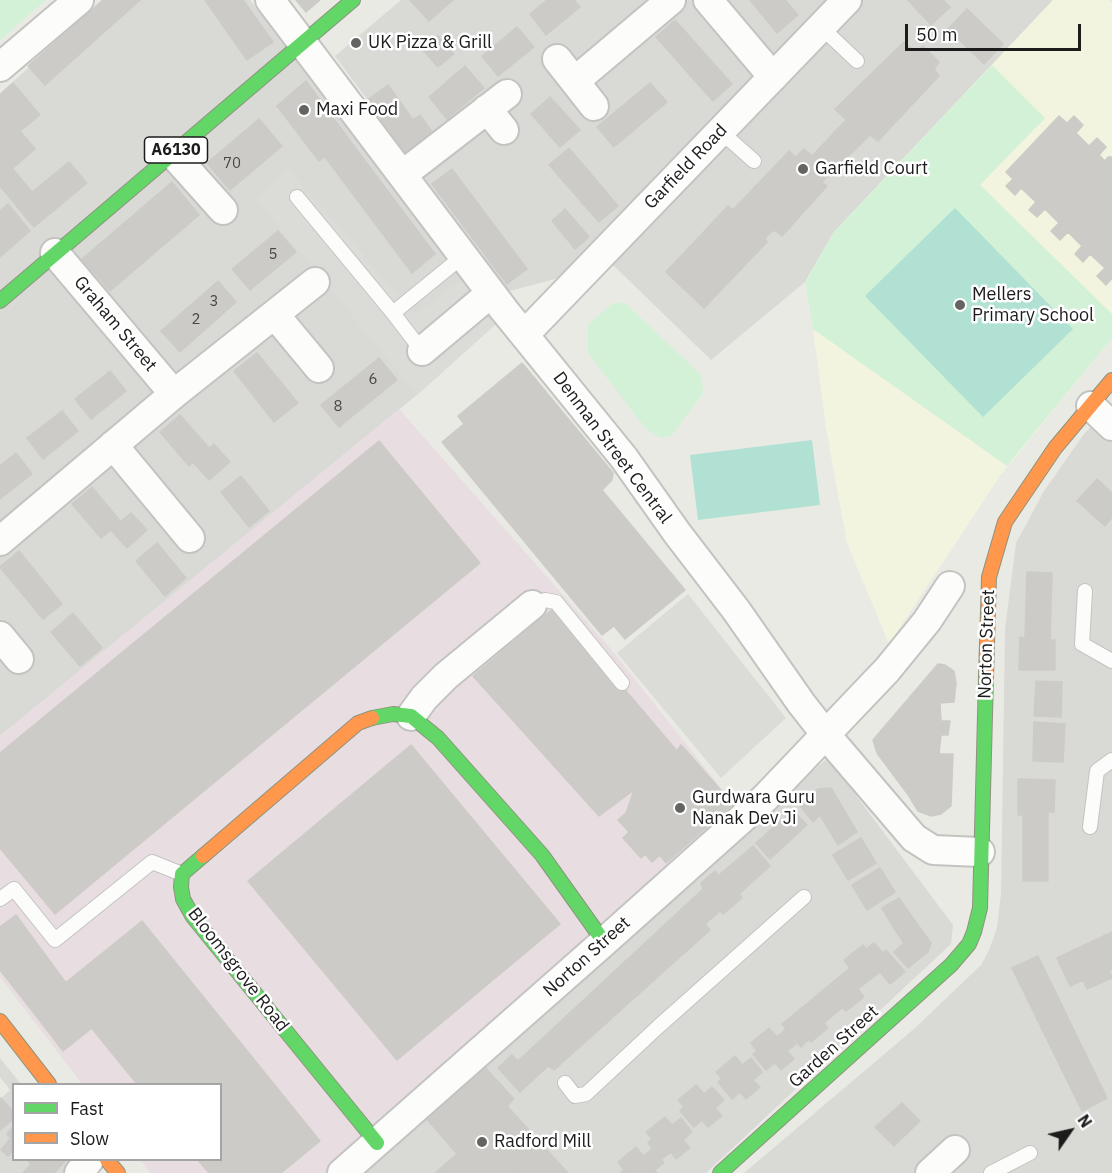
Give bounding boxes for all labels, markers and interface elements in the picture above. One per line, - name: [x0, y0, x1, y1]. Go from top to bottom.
- scale bar: [908, 12, 1084, 50]
- text: 50 m: [916, 23, 958, 46]
- place label: UK Pizza & Grill: [368, 32, 492, 54]
- marker: UK Pizza & Grill: [349, 36, 363, 50]
- place label: Maxi Food: [316, 99, 398, 121]
- marker: Maxi Food: [297, 103, 311, 117]
- street label: Garfield Road: [640, 120, 732, 214]
- road number: A6130: [144, 137, 207, 163]
- house number: 70: [223, 155, 241, 173]
- place label: Garfield Court: [815, 158, 928, 180]
- marker: Garfield Court: [796, 162, 810, 176]
- house number: 5: [269, 246, 277, 264]
- street label: Graham Street: [69, 272, 161, 376]
- place label: Mellers Primary School: [972, 284, 1094, 326]
- house number: 3: [210, 293, 218, 311]
- marker: Mellers Primary School: [953, 298, 967, 312]
- house number: 2: [192, 311, 200, 329]
- street label: Denman Street Central: [548, 368, 676, 528]
- house number: 6: [369, 371, 377, 389]
- house number: 8: [334, 398, 342, 416]
- street label: Norton Street: [974, 589, 1000, 699]
- place label: Gurdwara Guru Nanak Dev Ji: [692, 787, 815, 830]
- marker: Gurdwara Guru Nanak Dev Ji: [673, 801, 687, 815]
- street label: Bloomsgrove Road: [183, 904, 293, 1036]
- street label: Norton Street: [539, 912, 635, 1002]
- street label: Garden Street: [785, 1001, 883, 1093]
- legend: [12, 1083, 222, 1161]
- text: Fast: [70, 1097, 104, 1120]
- north arrow: [1040, 1101, 1100, 1161]
- text: N: [1073, 1111, 1096, 1131]
- text: Slow: [70, 1127, 109, 1150]
- place label: Radford Mill: [494, 1131, 591, 1153]
- marker: Radford Mill: [475, 1135, 489, 1149]

